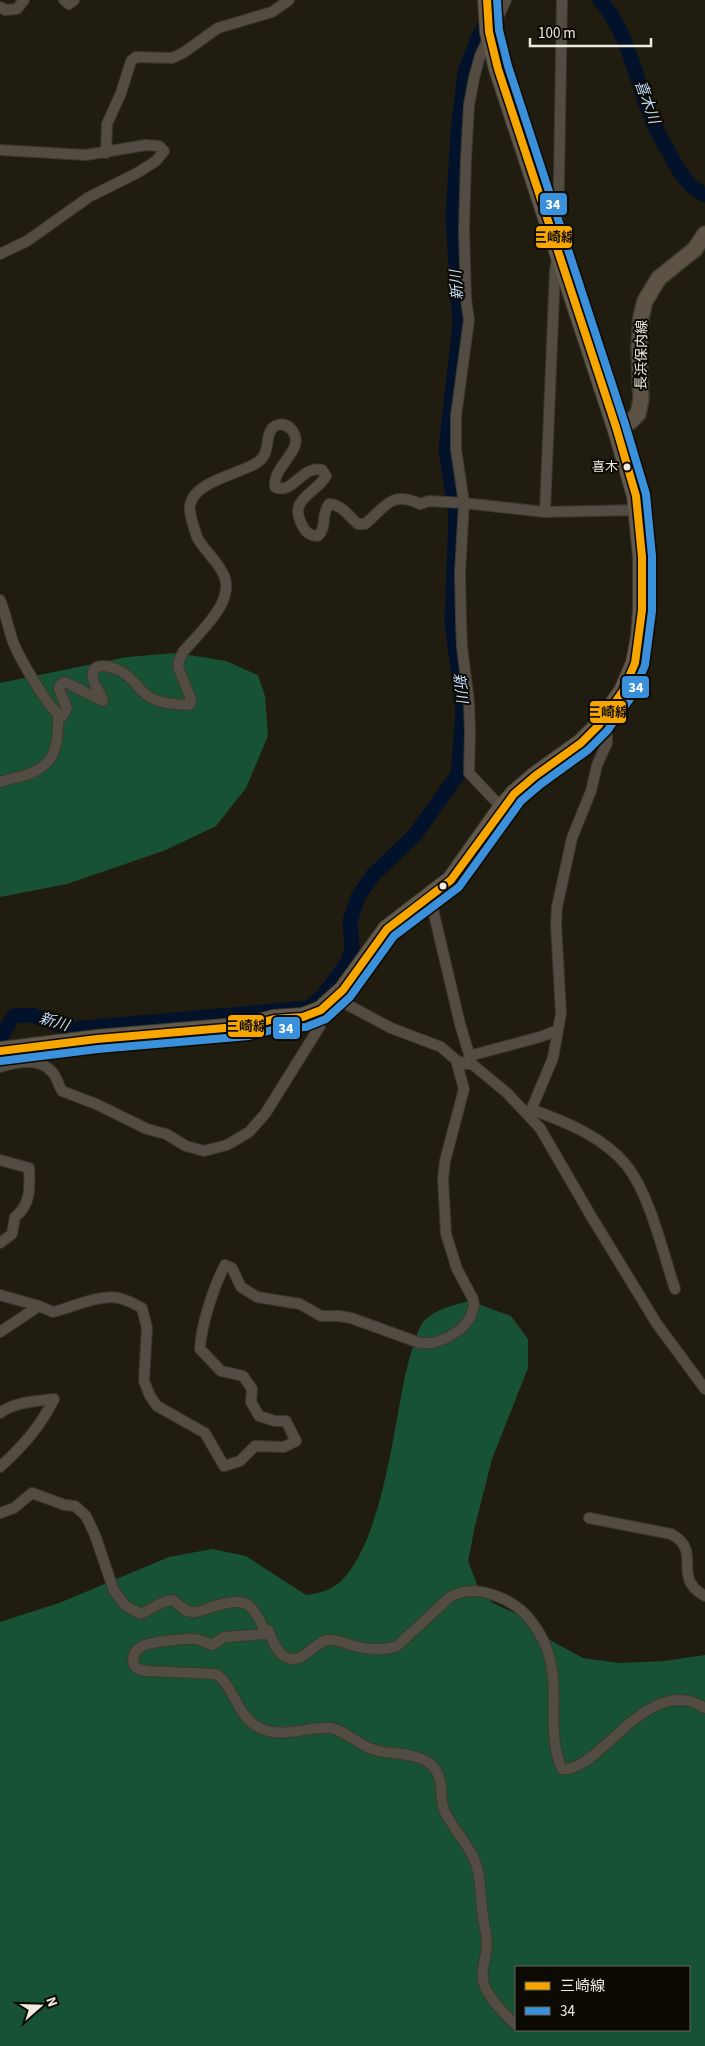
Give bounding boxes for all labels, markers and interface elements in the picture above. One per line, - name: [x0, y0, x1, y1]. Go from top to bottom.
- scale bar: [530, 15, 651, 47]
- text: 100 m: [538, 23, 576, 44]
- water label: 喜木川: [629, 77, 665, 129]
- line badge: 34: [539, 192, 568, 216]
- text: 34: [546, 195, 561, 215]
- line badge: 三崎線: [535, 225, 573, 249]
- text: 三崎線: [533, 228, 575, 248]
- water label: 新川: [445, 267, 469, 301]
- street label: 長浜保内線: [631, 320, 653, 390]
- place label: 喜木: [592, 458, 618, 476]
- marker: 喜木: [622, 462, 632, 472]
- water label: 新川: [448, 672, 472, 706]
- line badge: 34: [621, 675, 650, 699]
- text: 34: [629, 678, 644, 698]
- line badge: 三崎線: [589, 700, 627, 724]
- text: 三崎線: [587, 703, 629, 723]
- unlabelled marker: [438, 881, 448, 891]
- water label: 新川: [37, 1008, 73, 1037]
- line badge: 三崎線: [227, 1014, 265, 1038]
- line badge: 34: [272, 1016, 301, 1040]
- text: 三崎線: [225, 1017, 267, 1037]
- text: 34: [279, 1019, 294, 1039]
- legend: [515, 1966, 690, 2031]
- text: 三崎線: [560, 1976, 605, 1997]
- north arrow: [15, 1981, 65, 2031]
- text: N: [40, 1994, 62, 2010]
- text: 34: [560, 2001, 575, 2022]

